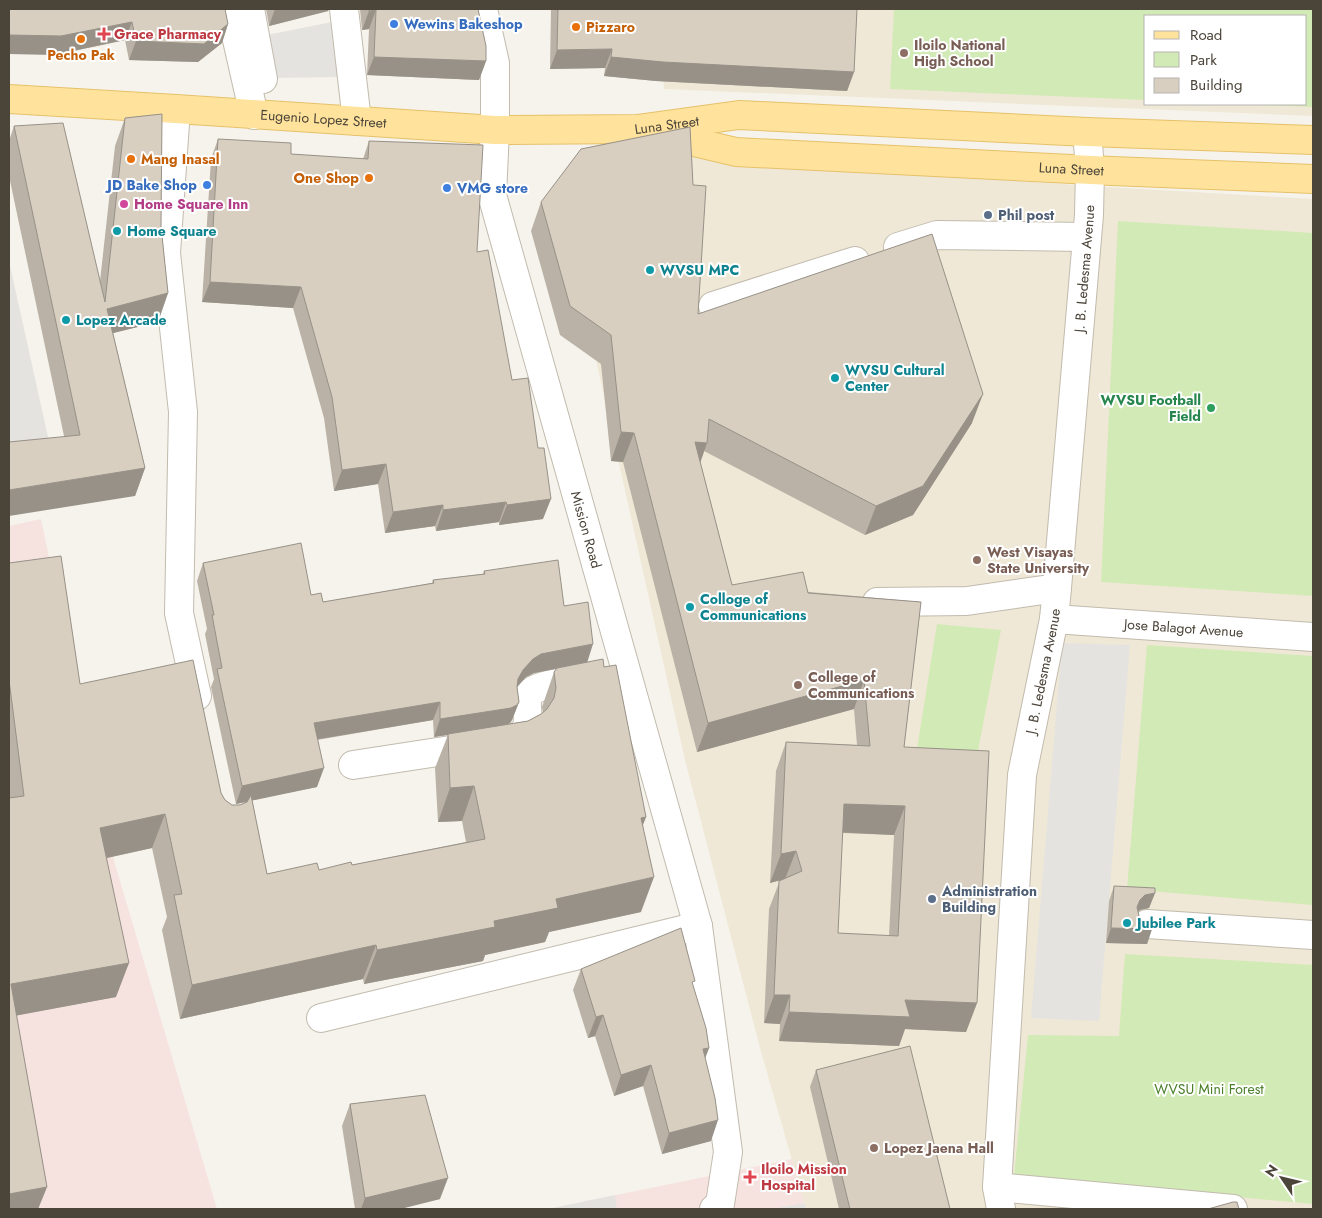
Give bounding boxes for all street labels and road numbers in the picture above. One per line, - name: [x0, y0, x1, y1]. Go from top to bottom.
- street label: Eugenio Lopez Street: [260, 105, 388, 133]
- street label: Luna Street: [633, 110, 701, 139]
- street label: Luna Street: [1038, 157, 1105, 181]
- street label: J. B. Ledesma Avenue: [1069, 205, 1099, 335]
- street label: Mission Road: [566, 489, 607, 570]
- street label: J. B. Ledesma Avenue: [1020, 608, 1065, 738]
- street label: Jose Balagot Avenue: [1121, 614, 1244, 642]

